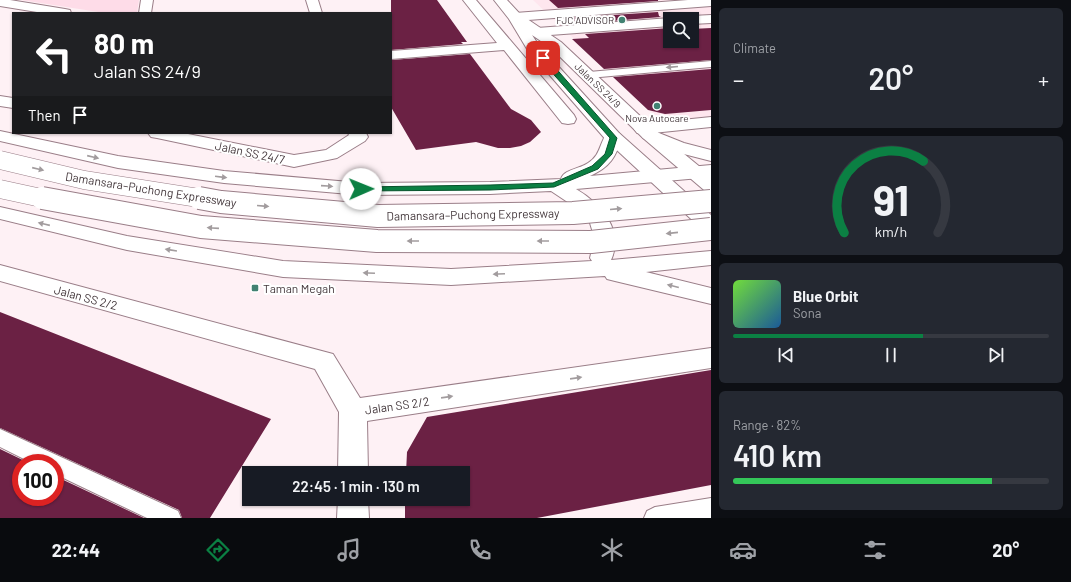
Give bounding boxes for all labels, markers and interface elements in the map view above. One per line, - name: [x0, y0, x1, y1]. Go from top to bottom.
- map controls: [663, 12, 699, 48]
- button: search: [663, 12, 699, 48]
- place label: FJC ADVISOR: [556, 14, 614, 26]
- marker: FJC ADVISOR: [617, 15, 627, 25]
- text: 80 m: [94, 26, 154, 60]
- icon: left: [28, 28, 80, 80]
- text: Climate: [733, 40, 776, 56]
- pin: [526, 41, 560, 75]
- icon: arrive: [532, 47, 554, 69]
- text: Jalan SS 24/9: [94, 60, 201, 82]
- street label: Jalan SS 24/9: [572, 60, 624, 110]
- text: 20°: [869, 60, 913, 96]
- one-way arrow: [666, 64, 678, 71]
- text: −: [733, 66, 744, 92]
- text: +: [1038, 66, 1049, 92]
- marker: Nova Autocare: [652, 101, 662, 111]
- icon: arrive: [69, 104, 91, 126]
- text: Then: [28, 106, 61, 124]
- place label: Nova Autocare: [625, 112, 689, 124]
- street label: Jalan SS 24/7: [214, 138, 286, 166]
- one-way arrow: [87, 154, 99, 160]
- one-way arrow: [32, 166, 44, 172]
- position arrow: [340, 168, 382, 210]
- street label: Damansara–Puchong Expressway: [64, 169, 238, 210]
- one-way arrow: [215, 174, 227, 180]
- text: 91: [873, 174, 909, 224]
- one-way arrow: [321, 183, 333, 190]
- one-way arrow: [257, 202, 269, 209]
- street label: Damansara–Puchong Expressway: [386, 205, 560, 223]
- one-way arrow: [610, 206, 622, 213]
- one-way arrow: [37, 220, 50, 226]
- text: km/h: [875, 223, 907, 240]
- one-way arrow: [207, 225, 219, 232]
- one-way arrow: [666, 230, 678, 237]
- one-way arrow: [406, 238, 419, 244]
- one-way arrow: [536, 238, 549, 244]
- one-way arrow: [165, 247, 177, 253]
- one-way arrow: [362, 270, 375, 276]
- one-way arrow: [493, 271, 505, 278]
- place label: Taman Megah: [263, 281, 335, 295]
- street label: Jalan SS 2/2: [53, 282, 119, 312]
- marker: Taman Megah: [250, 283, 260, 293]
- one-way arrow: [667, 283, 679, 289]
- text: Blue Orbit: [793, 287, 858, 305]
- text: Sona: [793, 305, 821, 321]
- icon: previous: [775, 344, 797, 366]
- icon: pause: [880, 344, 902, 366]
- icon: next: [985, 344, 1007, 366]
- one-way arrow: [570, 375, 582, 381]
- street label: Jalan SS 2/2: [364, 394, 430, 416]
- one-way arrow: [441, 394, 453, 400]
- text: Range · 82%: [733, 417, 801, 433]
- text: 410 km: [733, 437, 822, 473]
- speed limit sign: 100: [12, 454, 64, 506]
- text: 22:45 · 1 min · 130 m: [292, 477, 420, 495]
- icon: directions: [204, 536, 232, 564]
- icon: music: [335, 536, 363, 564]
- icon: phone: [466, 536, 494, 564]
- icon: climate: [598, 536, 626, 564]
- icon: car: [729, 536, 757, 564]
- icon: filters: [861, 536, 889, 564]
- text: 22:44: [52, 539, 100, 561]
- text: 20°: [992, 539, 1019, 561]

